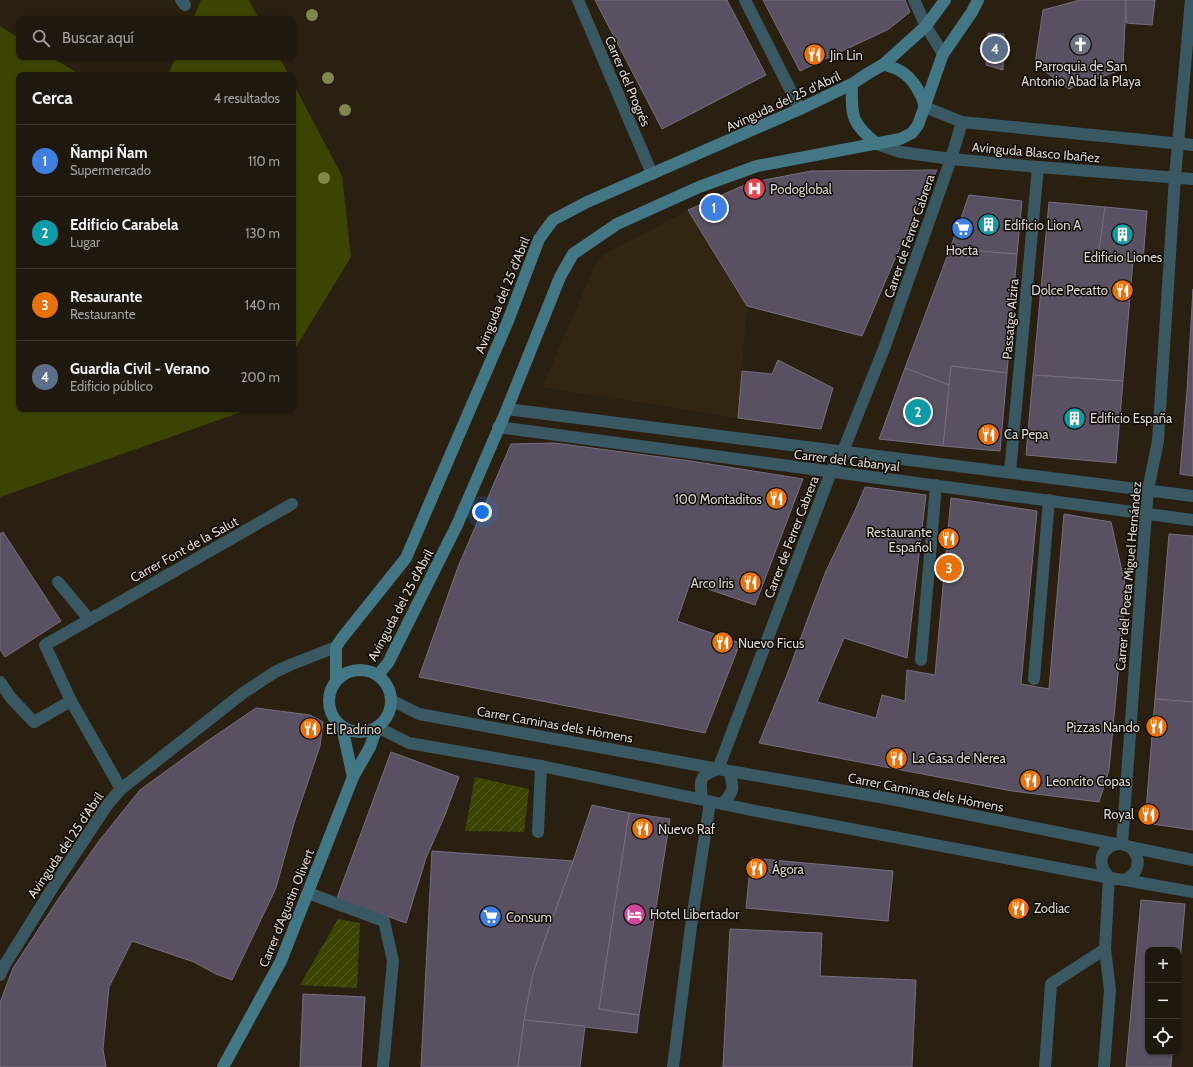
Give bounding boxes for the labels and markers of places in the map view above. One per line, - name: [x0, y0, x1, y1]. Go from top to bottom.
- church icon: Parroquia de San Antonio Abad la Playa: [1068, 31, 1094, 57]
- pin: 4: [982, 34, 1008, 64]
- restaurant icon: Jin Lin: [801, 42, 827, 68]
- place label: Jin Lin: [829, 47, 863, 63]
- place label: Parroquia de San Antonio Abad la Playa: [1021, 58, 1142, 89]
- hospital icon: Podoglobal: [742, 176, 768, 202]
- place label: Podoglobal: [770, 181, 832, 197]
- pin: 1: [701, 193, 727, 223]
- building icon: Edificio Lion A: [976, 212, 1002, 238]
- supermarket icon: Hocta: [949, 215, 975, 241]
- place label: Edificio Lion A: [1004, 217, 1081, 233]
- building icon: Edificio Liones: [1110, 222, 1136, 248]
- place label: Hocta: [946, 242, 979, 258]
- place label: Edificio Liones: [1084, 249, 1163, 265]
- restaurant icon: Dolce Pecatto: [1110, 277, 1136, 303]
- place label: Dolce Pecatto: [1031, 282, 1108, 298]
- pin: 2: [905, 397, 931, 427]
- building icon: Edificio España: [1062, 405, 1088, 431]
- place label: Edificio España: [1090, 410, 1173, 426]
- restaurant icon: Ca Pepa: [976, 421, 1002, 447]
- place label: Ca Pepa: [1004, 426, 1049, 442]
- restaurant icon: 100 Montaditos: [764, 486, 790, 512]
- place label: 100 Montaditos: [675, 491, 763, 507]
- place label: Restaurante Español: [867, 524, 932, 555]
- restaurant icon: Restaurante Español: [935, 526, 961, 552]
- pin: 3: [936, 553, 962, 583]
- restaurant icon: Arco Iris: [737, 570, 763, 596]
- place label: Arco Iris: [691, 575, 735, 591]
- restaurant icon: Nuevo Ficus: [709, 630, 735, 656]
- place label: Nuevo Ficus: [738, 635, 805, 651]
- restaurant icon: Pizzas Nando: [1143, 714, 1169, 740]
- restaurant icon: El Padrino: [297, 716, 323, 742]
- place label: Pizzas Nando: [1066, 719, 1140, 735]
- place label: El Padrino: [326, 721, 381, 737]
- restaurant icon: La Casa de Nerea: [883, 745, 909, 771]
- place label: La Casa de Nerea: [912, 750, 1006, 766]
- restaurant icon: Leoncito Copas: [1017, 768, 1043, 794]
- place label: Leoncito Copas: [1046, 773, 1131, 789]
- restaurant icon: Royal: [1136, 801, 1162, 827]
- place label: Royal: [1104, 806, 1134, 822]
- restaurant icon: Nuevo Raf: [629, 816, 655, 842]
- place label: Nuevo Raf: [658, 821, 716, 837]
- restaurant icon: Ágora: [744, 856, 770, 882]
- place label: Ágora: [772, 860, 805, 877]
- restaurant icon: Zodiac: [1006, 895, 1032, 921]
- place label: Zodiac: [1034, 900, 1070, 916]
- hotel icon: Hotel Libertador: [621, 901, 647, 927]
- supermarket icon: Consum: [478, 904, 504, 930]
- place label: Hotel Libertador: [650, 906, 740, 922]
- place label: Consum: [506, 909, 552, 925]

